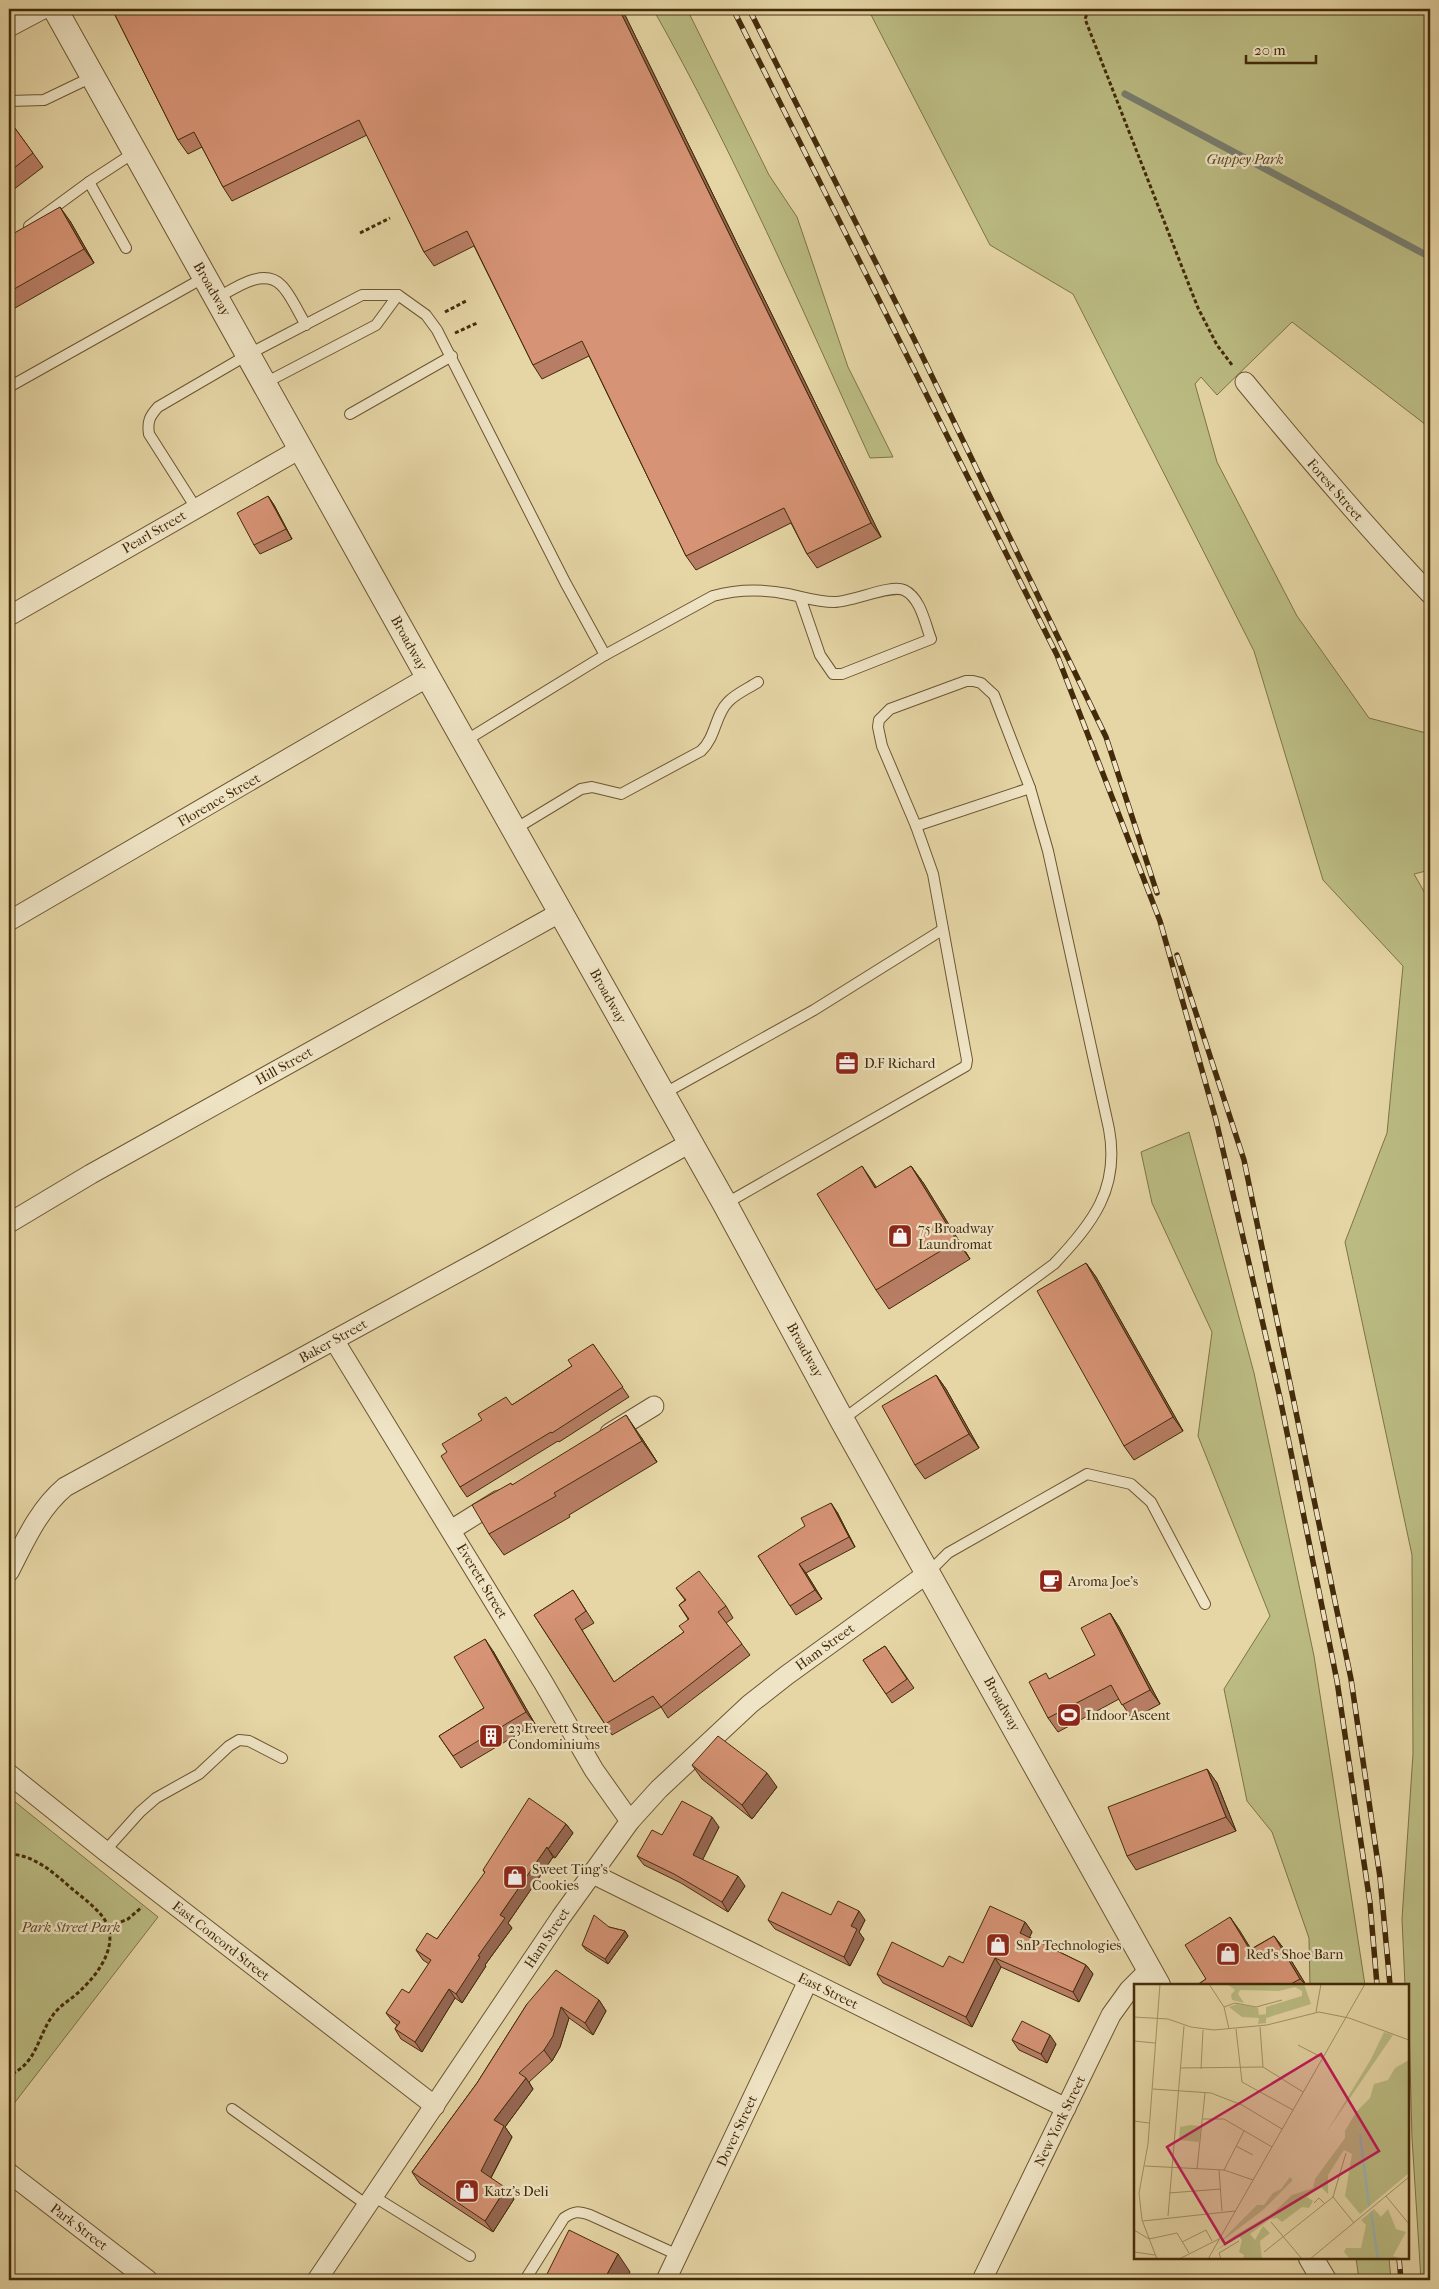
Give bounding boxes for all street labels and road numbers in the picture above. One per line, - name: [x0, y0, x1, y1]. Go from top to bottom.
- street label: Broadway: [190, 259, 235, 320]
- street label: Forest Street: [1303, 455, 1367, 525]
- street label: Pearl Street: [119, 507, 189, 557]
- street label: Broadway: [387, 613, 431, 674]
- street label: Florence Street: [175, 770, 263, 830]
- street label: Broadway: [586, 966, 630, 1027]
- street label: Hill Street: [252, 1043, 316, 1089]
- street label: Baker Street: [296, 1315, 370, 1367]
- street label: Broadway: [783, 1320, 827, 1381]
- street label: Everett Street: [453, 1540, 511, 1622]
- street label: Ham Street: [792, 1620, 858, 1674]
- street label: Broadway: [980, 1674, 1024, 1735]
- street label: East Concord Street: [169, 1898, 273, 1984]
- street label: Ham Street: [521, 1905, 573, 1971]
- street label: East Street: [795, 1969, 861, 2013]
- street label: New York Street: [1031, 2073, 1089, 2169]
- street label: Dover Street: [713, 2092, 761, 2170]
- street label: Park Street: [47, 2200, 111, 2254]

